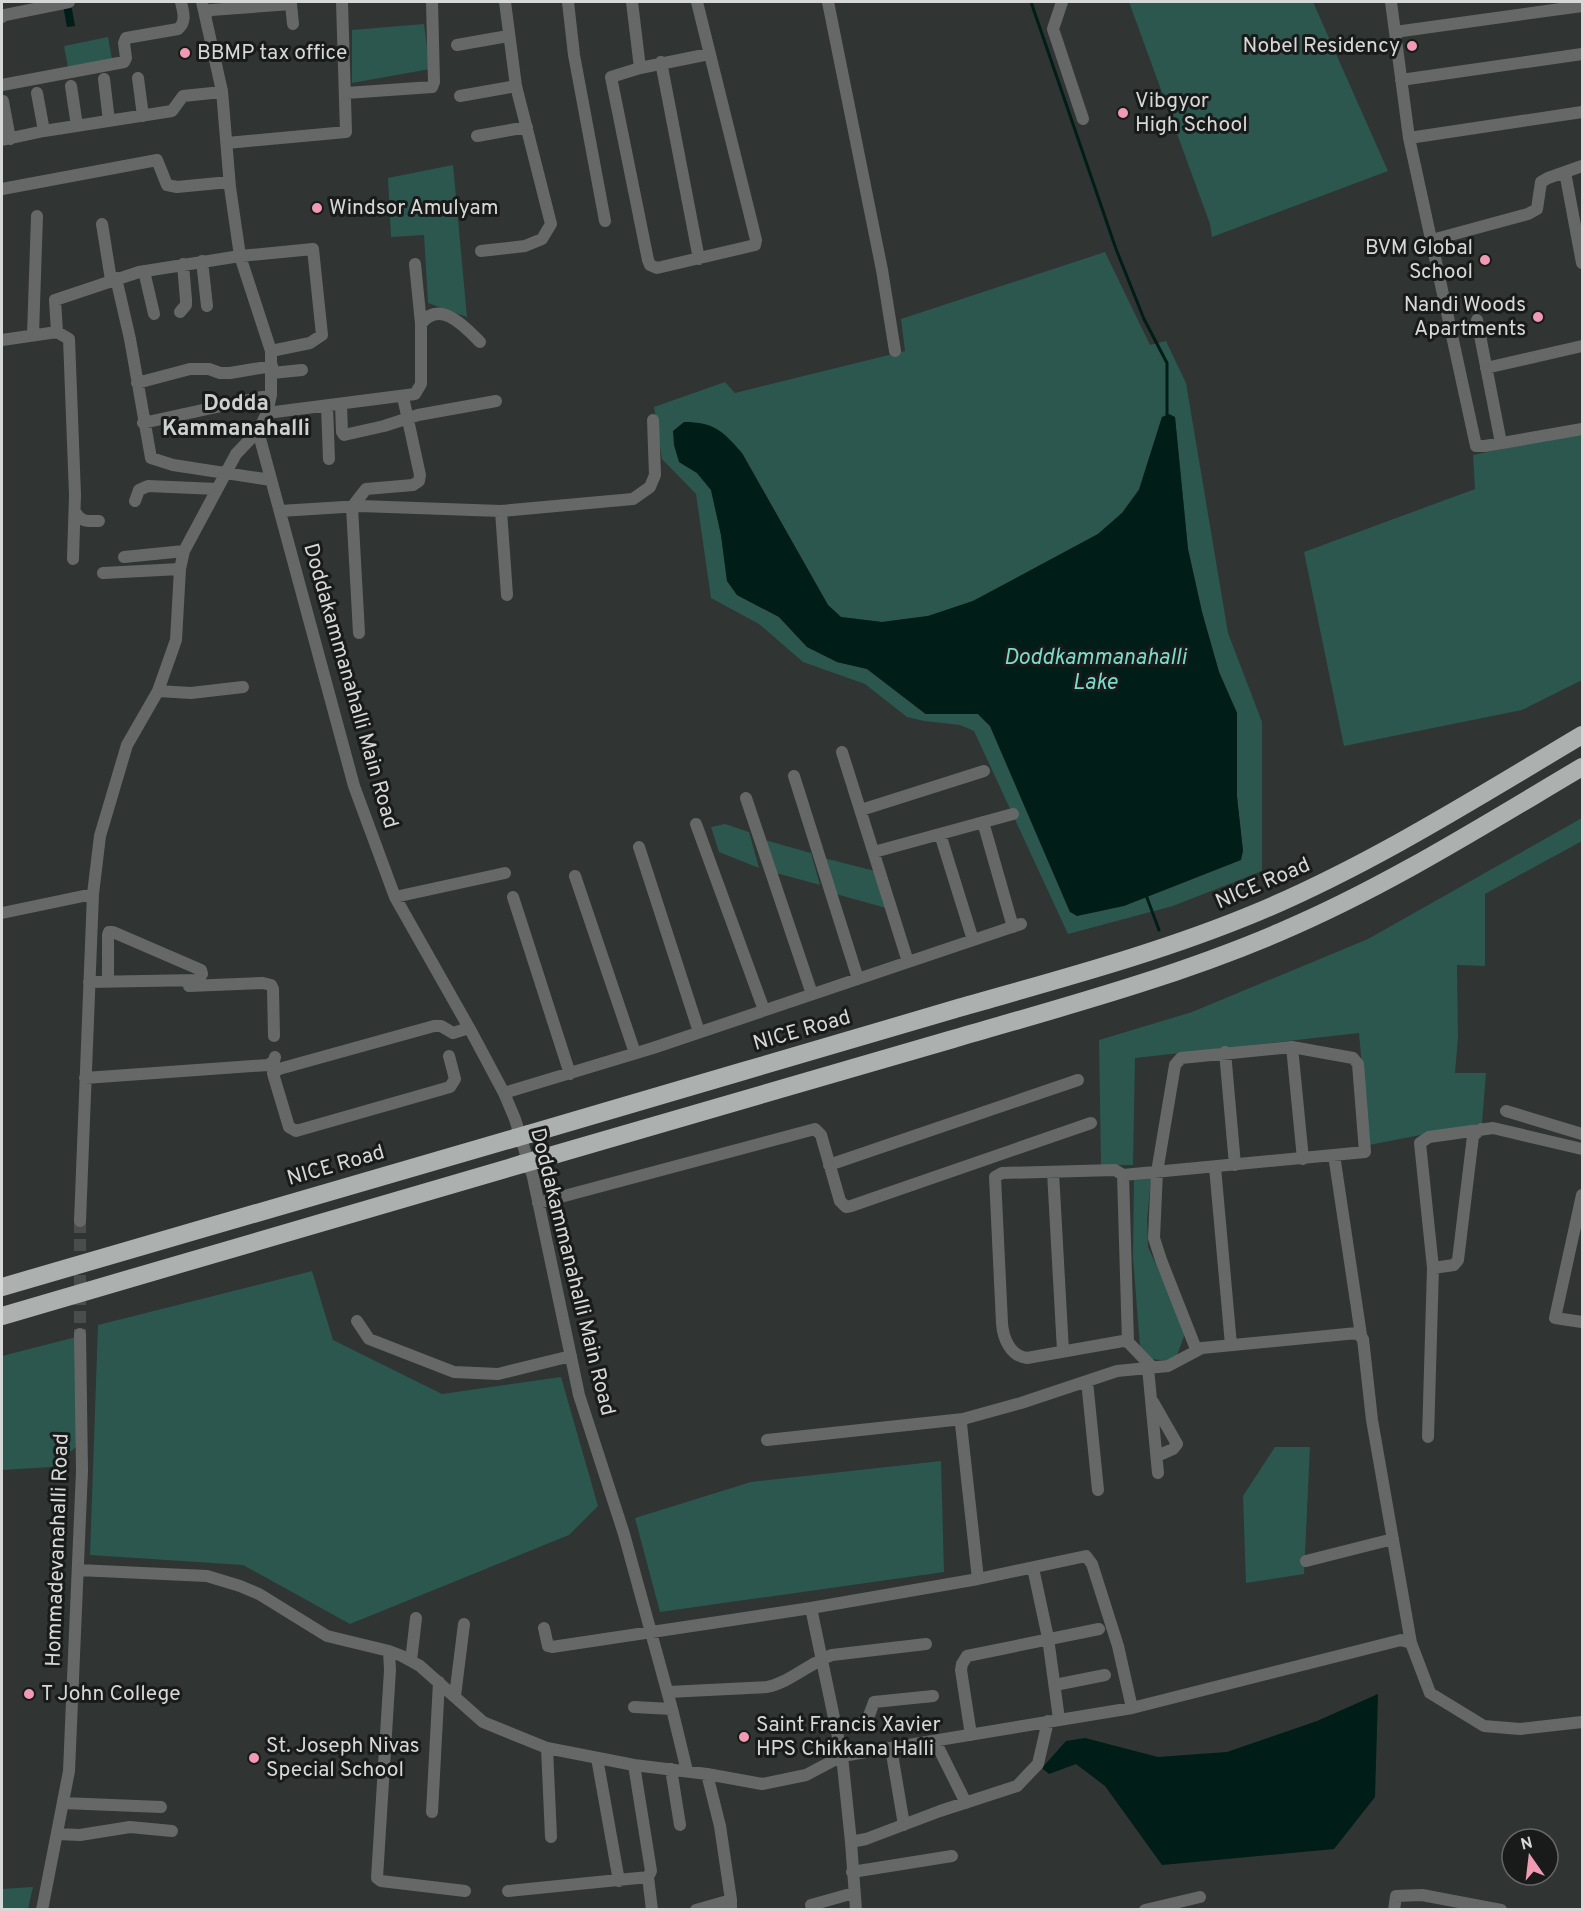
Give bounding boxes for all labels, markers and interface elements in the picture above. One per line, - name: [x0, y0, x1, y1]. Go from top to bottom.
- place label: Nobel Residency: [1243, 33, 1400, 60]
- marker: Nobel Residency: [1405, 39, 1419, 53]
- place label: BBMP tax office: [197, 40, 347, 67]
- marker: BBMP tax office: [178, 46, 192, 60]
- place label: Vibgyor High School: [1135, 88, 1248, 139]
- marker: Vibgyor High School: [1116, 106, 1130, 120]
- place label: Windsor Amulyam: [329, 195, 499, 222]
- marker: Windsor Amulyam: [310, 201, 324, 215]
- place label: BVM Global School: [1365, 235, 1473, 286]
- marker: BVM Global School: [1478, 253, 1492, 267]
- place label: Nandi Woods Apartments: [1404, 292, 1526, 343]
- marker: Nandi Woods Apartments: [1531, 310, 1545, 324]
- district label: Dodda Kammanahalli: [162, 391, 310, 443]
- street label: Doddakammanahalli Main Road: [296, 540, 404, 832]
- water label: Doddkammanahalli Lake: [1004, 645, 1188, 697]
- street label: NICE Road: [1212, 852, 1314, 916]
- street label: NICE Road: [750, 1004, 854, 1058]
- street label: Doddakammanahalli Main Road: [523, 1125, 621, 1419]
- street label: NICE Road: [284, 1139, 388, 1193]
- street label: Hommadevanahalli Road: [40, 1433, 76, 1667]
- place label: T John College: [41, 1681, 180, 1708]
- marker: T John College: [22, 1687, 36, 1701]
- place label: Saint Francis Xavier HPS Chikkana Halli: [756, 1712, 941, 1763]
- marker: Saint Francis Xavier HPS Chikkana Halli: [737, 1730, 751, 1744]
- place label: St. Joseph Nivas Special School: [266, 1733, 420, 1784]
- marker: St. Joseph Nivas Special School: [247, 1751, 261, 1765]
- north arrow: [1500, 1827, 1560, 1887]
- text: N: [1519, 1833, 1535, 1855]

